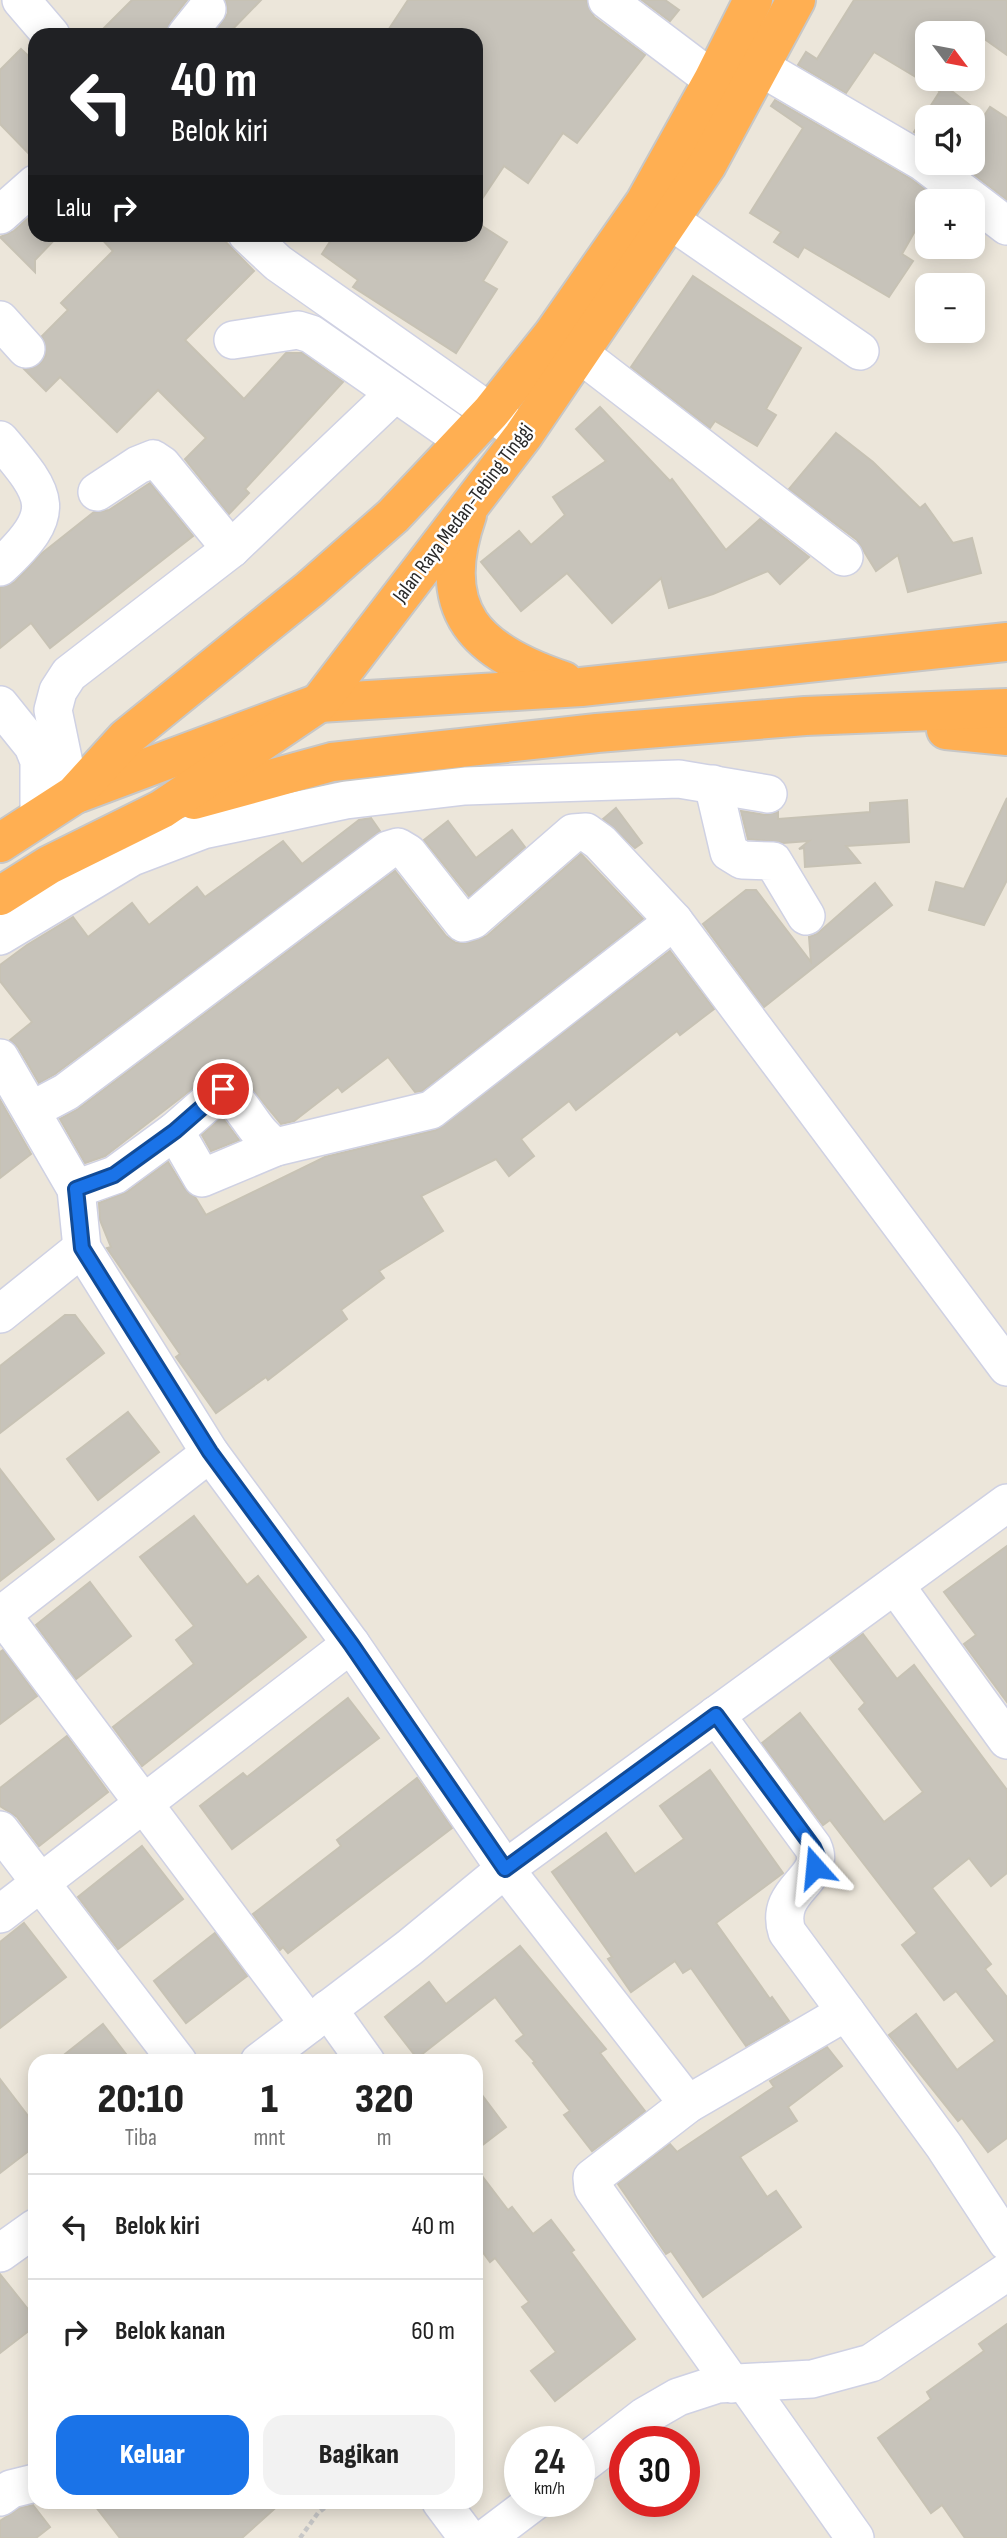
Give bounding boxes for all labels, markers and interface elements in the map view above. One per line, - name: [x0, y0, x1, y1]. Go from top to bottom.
- north arrow: [915, 21, 985, 91]
- map controls: [915, 21, 985, 343]
- text: 40 m: [171, 52, 257, 111]
- icon: left: [56, 56, 147, 147]
- button: sound: [915, 105, 985, 175]
- text: Belok kiri: [171, 112, 268, 151]
- icon: right: [105, 189, 143, 227]
- button: +: [915, 189, 985, 259]
- text: Lalu: [56, 193, 91, 224]
- button: −: [915, 273, 985, 343]
- street label: Jalan Raya Medan-Tebing Tinggi: [387, 419, 539, 608]
- pin: [193, 1059, 253, 1119]
- icon: arrive: [204, 1070, 242, 1108]
- position arrow: [778, 1830, 852, 1904]
- text: 20:10: [97, 2074, 184, 2125]
- text: 1: [261, 2074, 278, 2125]
- text: 320: [355, 2074, 414, 2125]
- text: Tiba: [125, 2124, 157, 2152]
- text: mnt: [254, 2124, 285, 2152]
- text: m: [377, 2124, 392, 2152]
- icon: left: [56, 2208, 94, 2246]
- text: Belok kiri: [115, 2211, 200, 2242]
- text: 40 m: [412, 2211, 455, 2242]
- icon: right: [56, 2313, 94, 2351]
- text: Belok kanan: [115, 2316, 225, 2347]
- text: 60 m: [411, 2316, 455, 2347]
- button: Keluar: [56, 2415, 249, 2495]
- button: Bagikan: [263, 2415, 455, 2495]
- speed limit sign: 30: [609, 2426, 700, 2517]
- text: 24: [534, 2441, 565, 2484]
- text: km/h: [534, 2478, 565, 2499]

